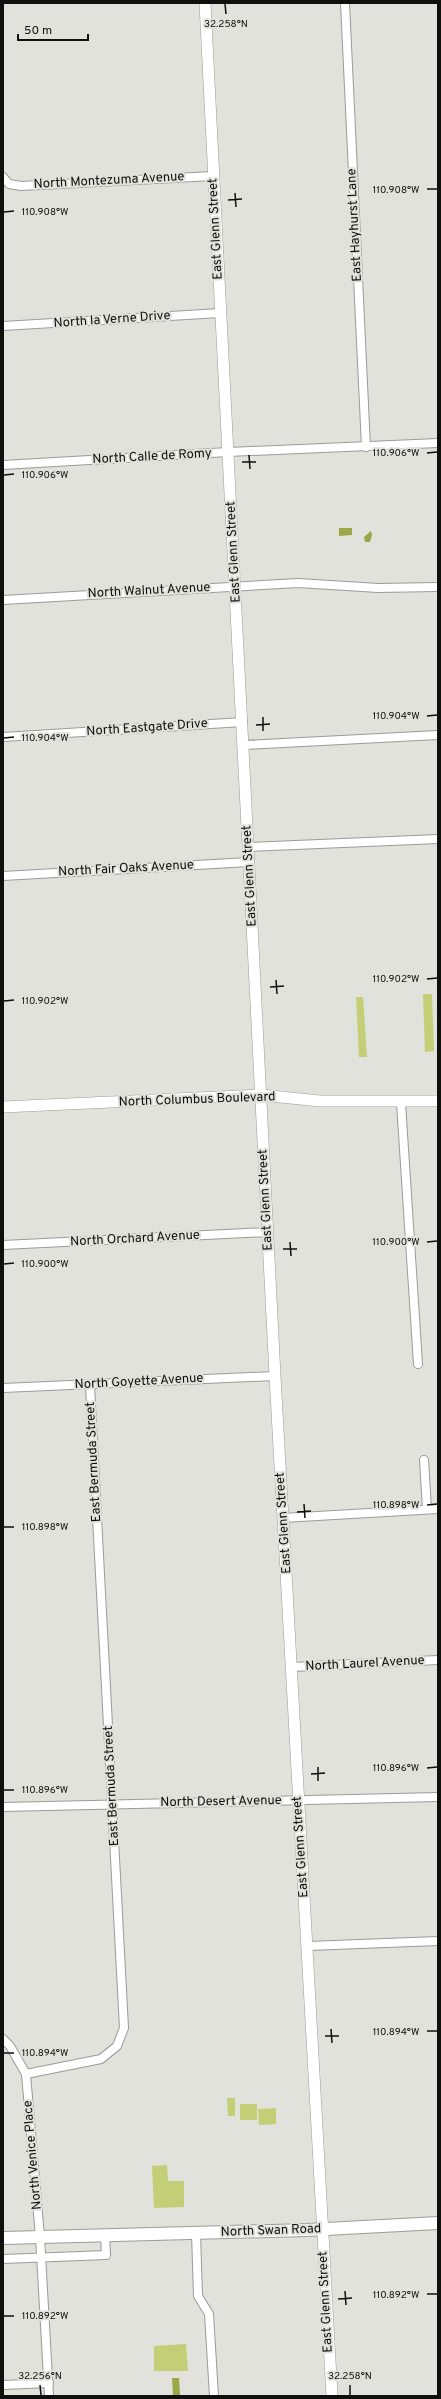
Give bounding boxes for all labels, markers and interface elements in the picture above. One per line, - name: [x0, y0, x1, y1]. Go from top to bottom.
- scale bar: [18, 16, 88, 42]
- text: 32.258°N: [204, 18, 248, 31]
- text: 50 m: [24, 23, 52, 39]
- street label: East Hayhurst Lane: [344, 168, 366, 282]
- street label: North Montezuma Avenue: [33, 169, 185, 193]
- street label: East Glenn Street: [205, 178, 227, 280]
- text: 110.908°W: [372, 184, 420, 197]
- text: 110.908°W: [21, 206, 69, 219]
- street label: North la Verne Drive: [53, 308, 171, 332]
- street label: North Calle de Romy: [92, 446, 212, 468]
- text: 110.906°W: [373, 447, 419, 460]
- text: 110.906°W: [22, 469, 68, 482]
- street label: East Glenn Street: [223, 501, 245, 603]
- street label: North Walnut Avenue: [87, 580, 211, 602]
- text: 110.904°W: [372, 710, 420, 723]
- street label: North Eastgate Drive: [86, 716, 208, 740]
- text: 110.904°W: [21, 732, 69, 745]
- street label: East Glenn Street: [239, 825, 261, 927]
- street label: North Fair Oaks Avenue: [58, 857, 194, 881]
- text: 110.902°W: [372, 973, 420, 986]
- text: 110.902°W: [21, 995, 69, 1008]
- street label: North Columbus Boulevard: [118, 1089, 276, 1111]
- street label: East Glenn Street: [255, 1149, 277, 1251]
- street label: North Orchard Avenue: [70, 1228, 200, 1250]
- text: 110.900°W: [372, 1236, 420, 1249]
- text: 110.900°W: [21, 1258, 69, 1271]
- street label: North Goyette Avenue: [74, 1371, 204, 1393]
- street label: East Bermuda Street: [83, 1401, 105, 1523]
- street label: East Glenn Street: [272, 1472, 296, 1574]
- text: 110.898°W: [373, 1499, 419, 1512]
- text: 110.898°W: [22, 1521, 68, 1534]
- street label: North Laurel Avenue: [305, 1653, 425, 1675]
- street label: East Bermuda Street: [101, 1725, 123, 1847]
- text: 110.896°W: [373, 1762, 419, 1775]
- text: 110.896°W: [22, 1784, 68, 1797]
- street label: North Desert Avenue: [160, 1793, 282, 1811]
- street label: East Glenn Street: [289, 1796, 313, 1898]
- text: 110.894°W: [373, 2026, 419, 2039]
- text: 110.894°W: [22, 2047, 68, 2060]
- street label: North Venice Place: [20, 2099, 46, 2211]
- street label: North Swan Road: [220, 2221, 322, 2241]
- street label: East Glenn Street: [315, 2251, 337, 2353]
- text: 110.892°W: [373, 2289, 419, 2302]
- text: 110.892°W: [22, 2310, 68, 2323]
- text: 32.256°N: [18, 2370, 62, 2383]
- text: 32.258°N: [328, 2370, 372, 2383]

